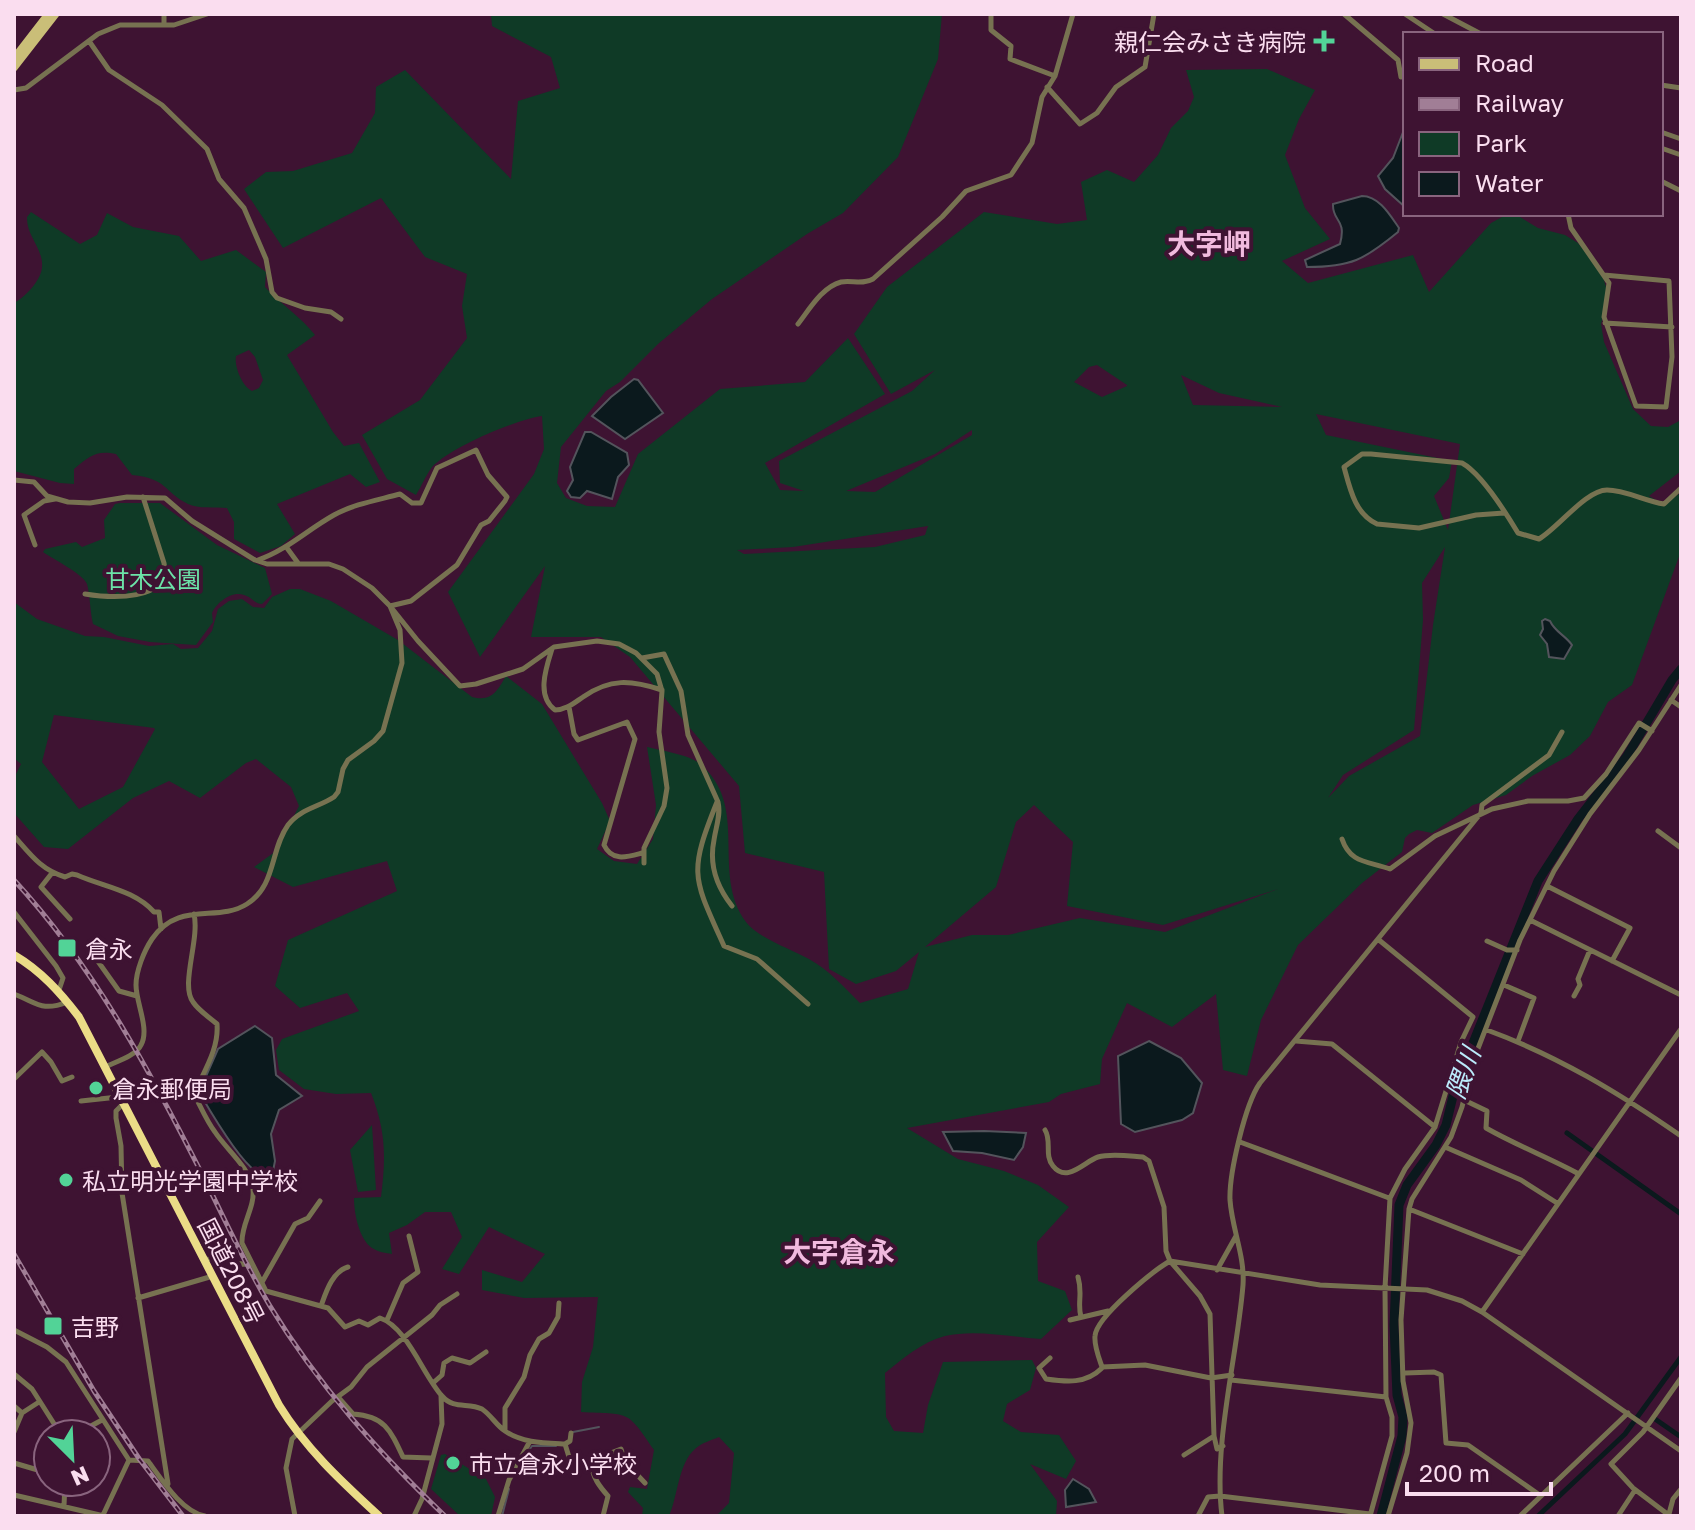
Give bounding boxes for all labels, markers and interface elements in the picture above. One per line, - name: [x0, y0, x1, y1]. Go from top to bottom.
- place label: 親仁会みさき病院: [1114, 27, 1306, 56]
- marker: 親仁会みさき病院: [1313, 30, 1335, 52]
- legend: [1403, 32, 1663, 216]
- text: Road: [1475, 48, 1534, 77]
- text: Railway: [1475, 88, 1564, 117]
- text: Park: [1475, 128, 1527, 157]
- text: Water: [1475, 168, 1543, 197]
- district label: 大字岬: [1167, 227, 1251, 260]
- park label: 甘木公園: [105, 564, 201, 593]
- place label: 倉永: [85, 934, 133, 963]
- marker: 倉永: [56, 937, 78, 959]
- water label: 隈川: [1440, 1040, 1487, 1103]
- place label: 倉永郵便局: [112, 1074, 232, 1103]
- marker: 倉永郵便局: [87, 1079, 105, 1097]
- place label: 私立明光学園中学校: [82, 1166, 298, 1195]
- marker: 私立明光学園中学校: [57, 1171, 75, 1189]
- street label: 国道208号: [193, 1213, 271, 1329]
- district label: 大字倉永: [783, 1235, 895, 1268]
- place label: 吉野: [71, 1312, 119, 1341]
- marker: 吉野: [42, 1315, 64, 1337]
- north arrow: [32, 1418, 112, 1498]
- scale bar: [1407, 1446, 1551, 1496]
- place label: 市立倉永小学校: [469, 1449, 637, 1478]
- marker: 市立倉永小学校: [444, 1454, 462, 1472]
- text: 200 m: [1419, 1458, 1490, 1487]
- text: N: [67, 1461, 93, 1492]

